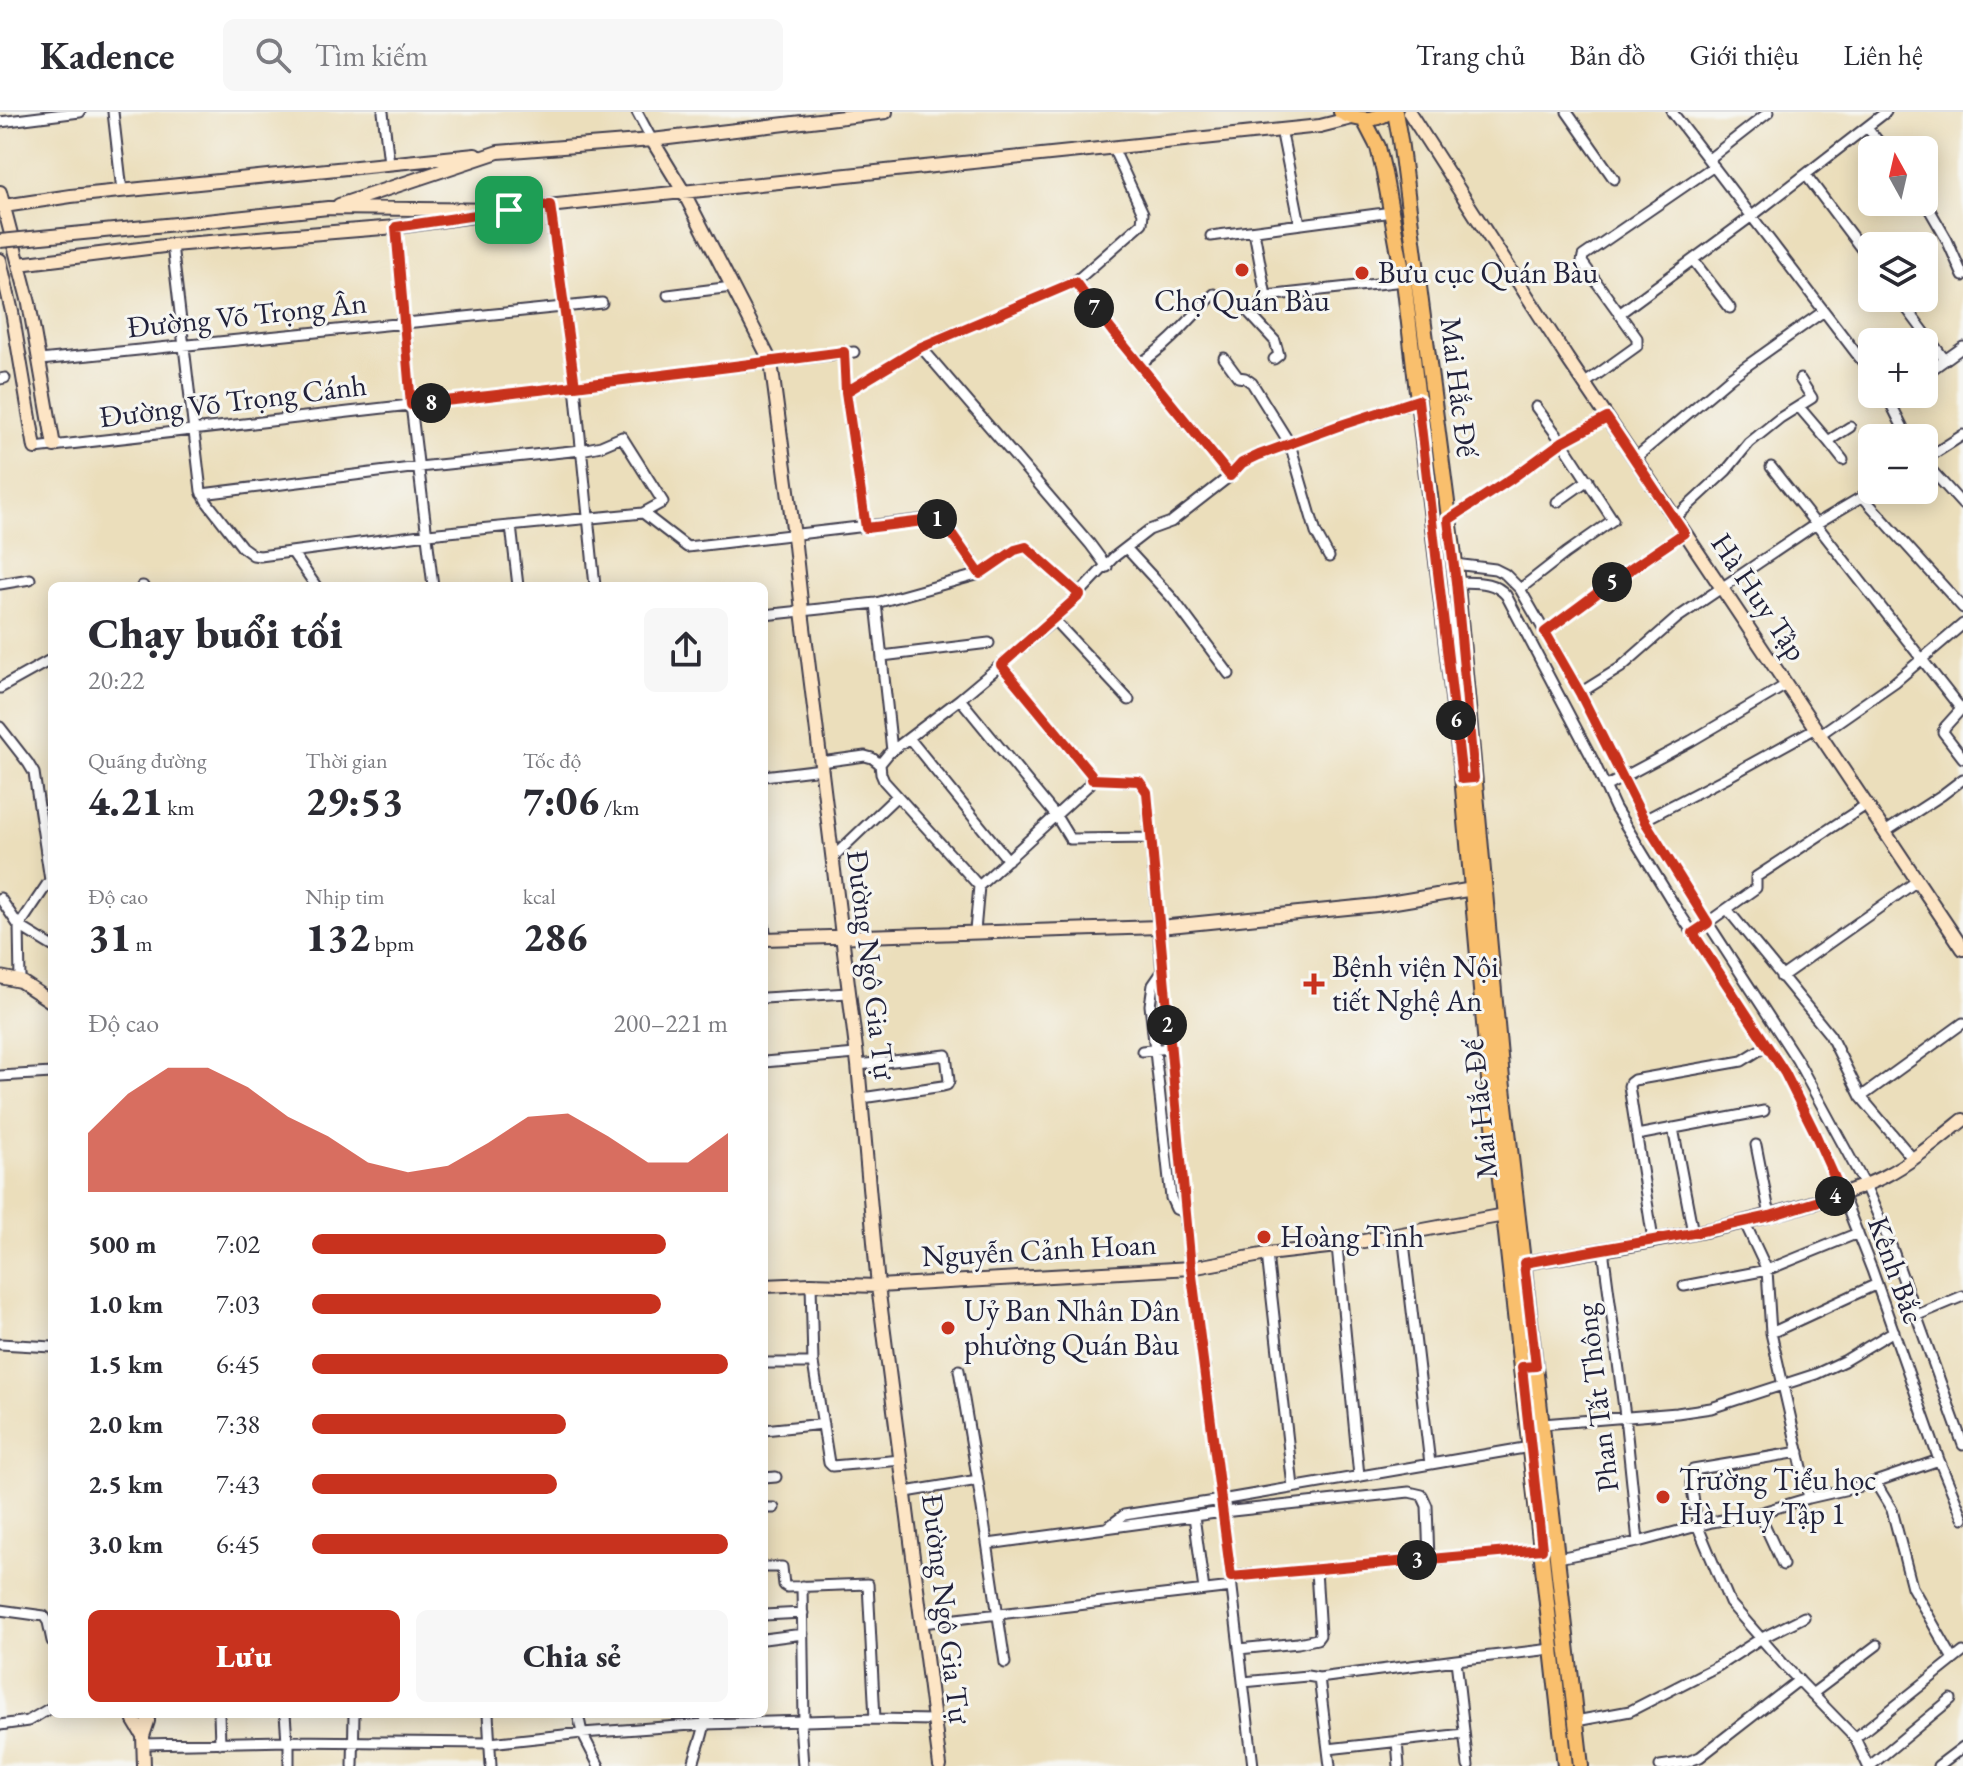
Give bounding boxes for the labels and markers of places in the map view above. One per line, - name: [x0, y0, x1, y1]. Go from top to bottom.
- pin: [475, 176, 543, 244]
- place label: Bưu cục Quán Bàu: [1378, 253, 1599, 292]
- marker: Chợ Quán Bàu: [1233, 261, 1251, 279]
- marker: Bưu cục Quán Bàu: [1353, 264, 1371, 282]
- place label: Chợ Quán Bàu: [1154, 281, 1330, 320]
- pin: 7: [1074, 288, 1114, 328]
- pin: 8: [411, 383, 451, 423]
- pin: 1: [917, 499, 957, 539]
- pin: 5: [1592, 562, 1632, 602]
- pin: 6: [1436, 700, 1476, 740]
- place label: Bệnh viện Nội tiết Nghệ An: [1332, 947, 1499, 1020]
- marker: Bệnh viện Nội tiết Nghệ An: [1303, 973, 1325, 995]
- pin: 2: [1147, 1005, 1187, 1045]
- pin: 4: [1815, 1176, 1855, 1216]
- place label: Hoàng Tình: [1280, 1217, 1424, 1256]
- marker: Hoàng Tình: [1255, 1228, 1273, 1246]
- place label: Uỷ Ban Nhân Dân phường Quán Bàu: [964, 1291, 1180, 1364]
- marker: Uỷ Ban Nhân Dân phường Quán Bàu: [939, 1319, 957, 1337]
- place label: Trường Tiểu học Hà Huy Tập 1: [1679, 1460, 1877, 1533]
- marker: Trường Tiểu học Hà Huy Tập 1: [1654, 1488, 1672, 1506]
- pin: 3: [1397, 1540, 1437, 1580]

